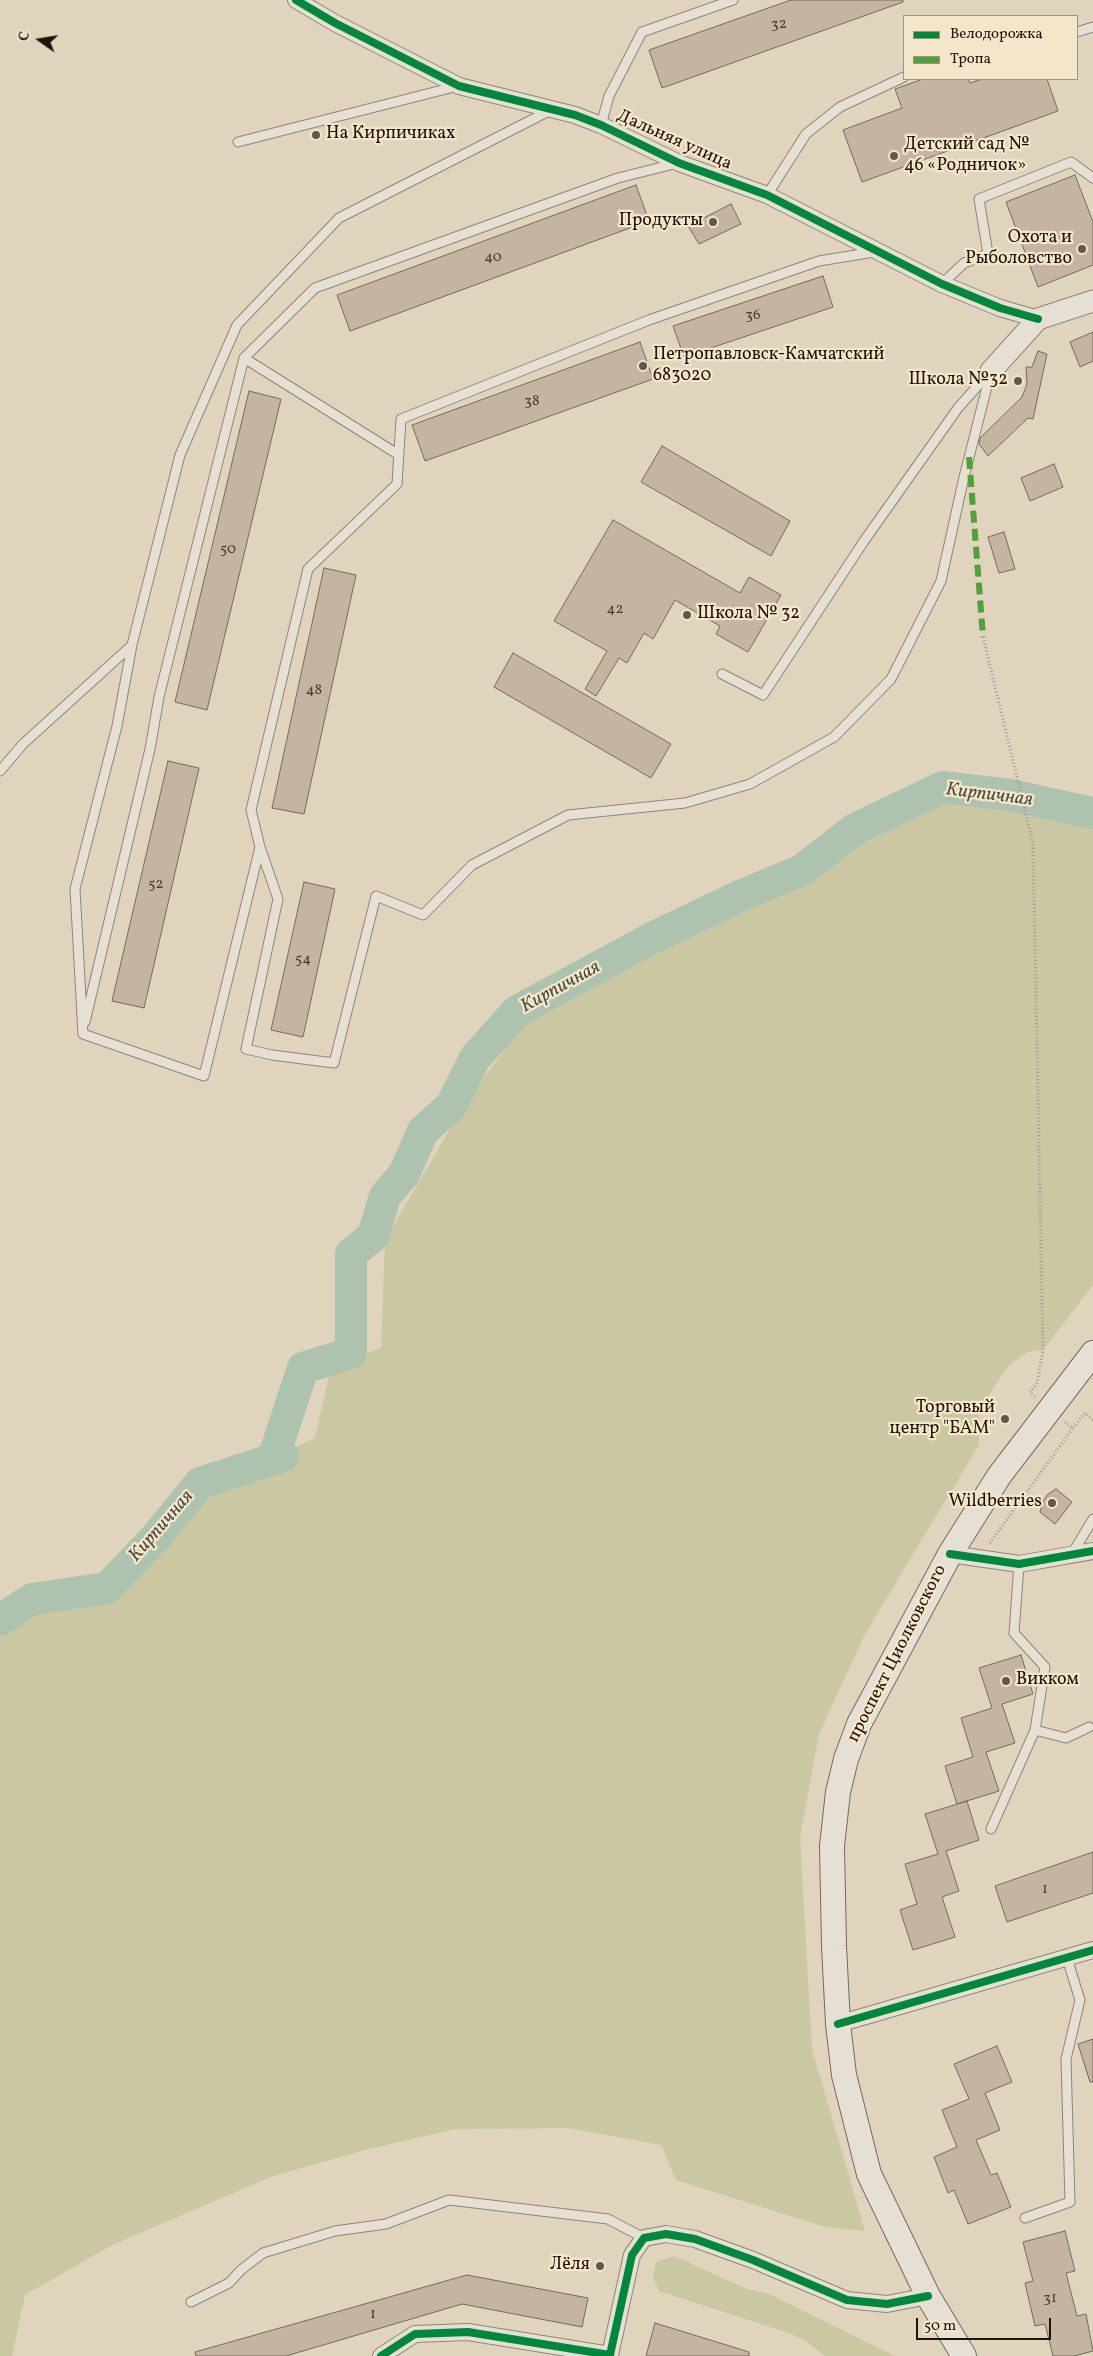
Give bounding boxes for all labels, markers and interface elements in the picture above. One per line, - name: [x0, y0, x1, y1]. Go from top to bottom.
- north arrow: [15, 15, 65, 65]
- legend: [903, 15, 1078, 80]
- house number: 32: [771, 16, 787, 34]
- text: Велодорожка: [950, 24, 1043, 45]
- text: С: [15, 30, 35, 43]
- text: Тропа: [950, 49, 991, 70]
- street label: Дальняя улица: [613, 106, 735, 176]
- place label: На Кирпичиках: [326, 124, 455, 146]
- marker: На Кирпичиках: [310, 129, 322, 141]
- place label: Детский сад № 46 «Родничок»: [904, 135, 1029, 178]
- marker: Детский сад № 46 «Родничок»: [888, 150, 900, 162]
- place label: Продукты: [619, 211, 703, 233]
- marker: Продукты: [707, 216, 719, 228]
- place label: Охота и Рыболовство: [965, 228, 1072, 270]
- marker: Охота и Рыболовство: [1076, 243, 1088, 255]
- house number: 40: [484, 249, 502, 267]
- house number: 36: [745, 307, 761, 325]
- place label: Петропавловск-Камчатский 683020: [653, 345, 884, 388]
- marker: Петропавловск-Камчатский 683020: [637, 360, 649, 372]
- place label: Школа №32: [909, 370, 1008, 392]
- marker: Школа №32: [1012, 375, 1024, 387]
- house number: 38: [524, 393, 540, 411]
- house number: 50: [220, 541, 236, 559]
- house number: 42: [606, 601, 624, 619]
- place label: Школа № 32: [697, 604, 800, 626]
- marker: Школа № 32: [681, 609, 693, 621]
- house number: 48: [306, 682, 322, 700]
- water label: Кирпичная: [944, 779, 1034, 813]
- house number: 52: [148, 876, 164, 894]
- house number: 54: [295, 951, 311, 969]
- water label: Кирпичная: [517, 957, 605, 1019]
- place label: Торговый центр "БАМ": [890, 1398, 995, 1440]
- marker: Торговый центр "БАМ": [999, 1413, 1011, 1425]
- water label: Кирпичная: [125, 1486, 199, 1568]
- place label: Wildberries: [948, 1492, 1042, 1514]
- marker: Wildberries: [1046, 1497, 1058, 1509]
- street label: проспект Циолковского: [844, 1562, 952, 1746]
- place label: Викком: [1016, 1670, 1079, 1692]
- marker: Викком: [1000, 1675, 1012, 1687]
- house number: 1: [1042, 1881, 1048, 1899]
- place label: Лёля: [550, 2255, 590, 2277]
- marker: Лёля: [594, 2260, 606, 2272]
- house number: 31: [1043, 2290, 1057, 2308]
- house number: 1: [370, 2306, 376, 2324]
- scale bar: [918, 2308, 1053, 2340]
- text: 50 m: [924, 2316, 956, 2337]

